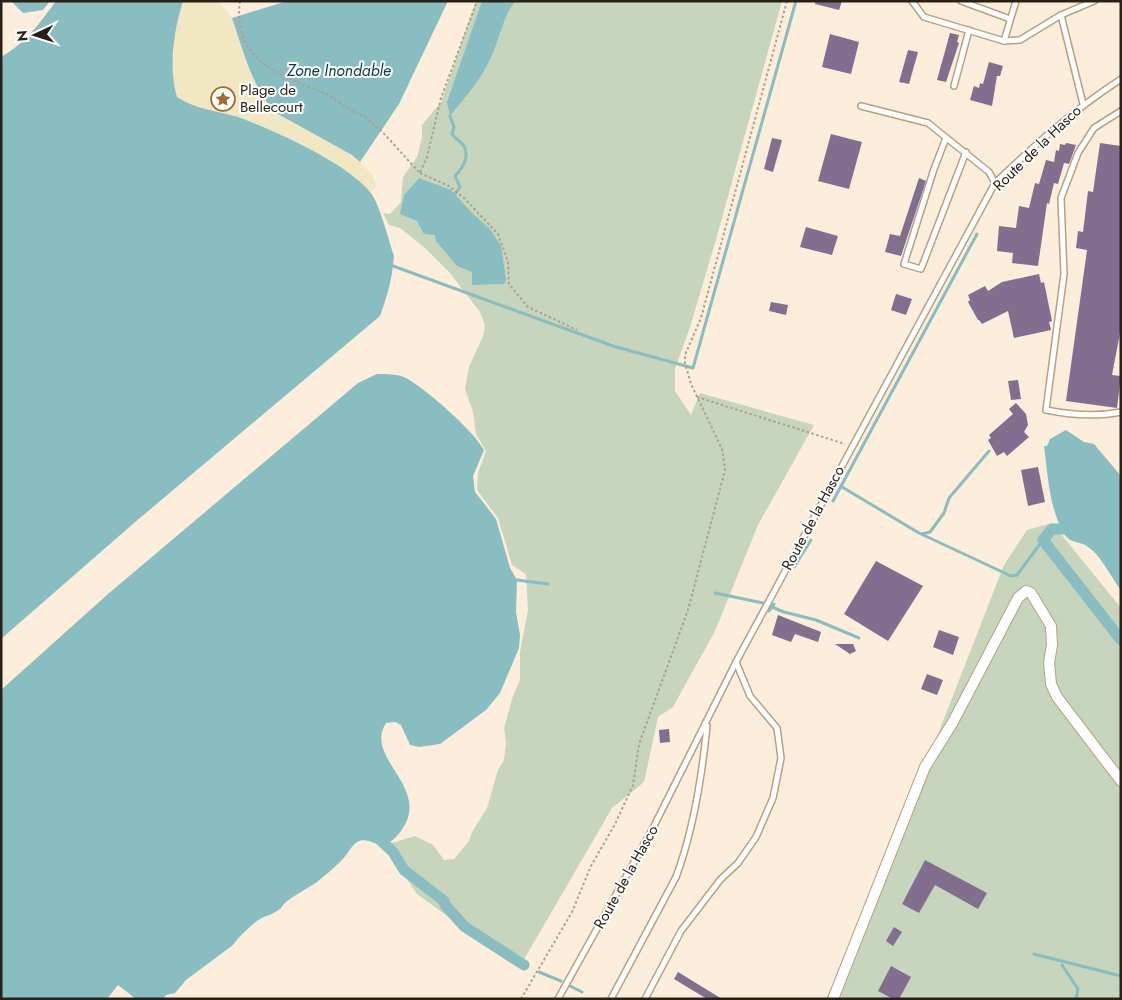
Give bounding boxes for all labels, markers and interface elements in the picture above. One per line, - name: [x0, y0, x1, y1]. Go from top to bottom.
- north arrow: [10, 10, 60, 60]
- text: N: [12, 30, 32, 42]
- water label: Zone Inondable: [286, 59, 391, 82]
- place label: Plage de Bellecourt: [240, 79, 303, 118]
- place icon: Plage de Bellecourt: [210, 86, 236, 112]
- street label: Route de la Hasco: [988, 100, 1086, 196]
- street label: Route de la Hasco: [776, 462, 850, 574]
- street label: Route de la Hasco: [588, 821, 664, 933]

